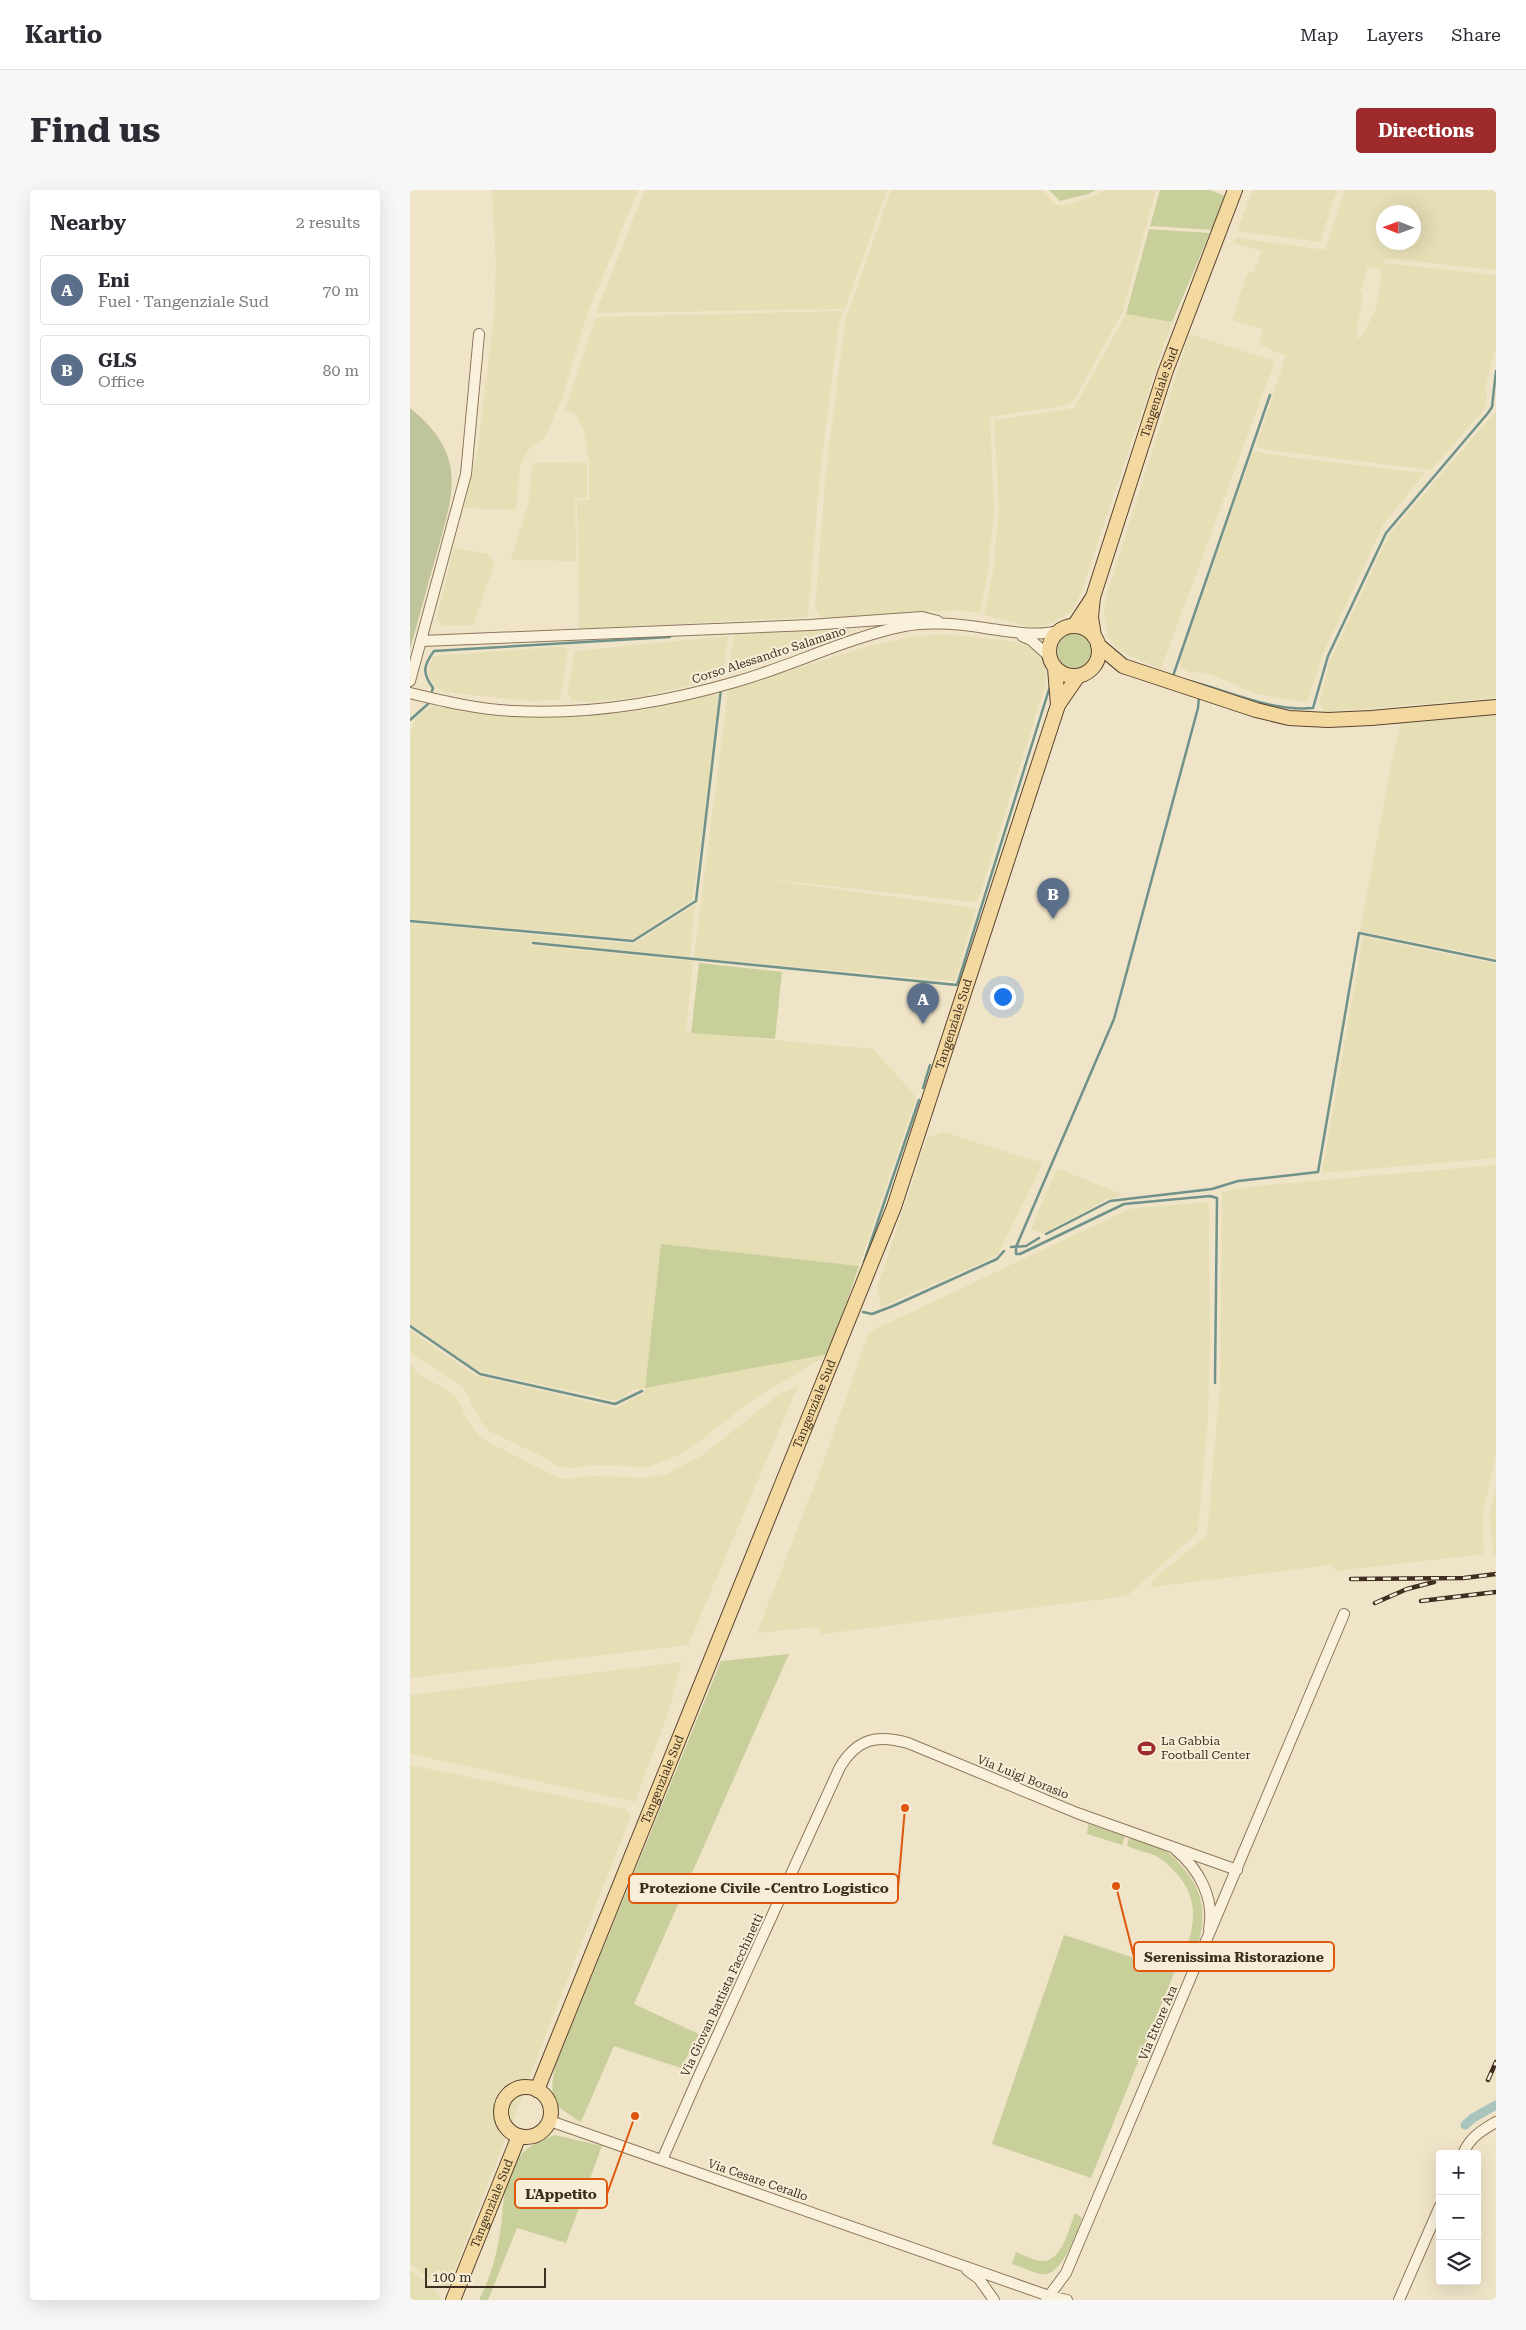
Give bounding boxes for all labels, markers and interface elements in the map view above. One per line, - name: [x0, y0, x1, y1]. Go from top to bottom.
- text: Kartio: [25, 21, 102, 49]
- text: Map: [1300, 24, 1339, 45]
- text: Layers: [1367, 24, 1423, 45]
- text: Share: [1451, 24, 1501, 45]
- button: Directions: [1356, 108, 1496, 153]
- text: Find us: [30, 110, 160, 151]
- north arrow: [1376, 205, 1421, 250]
- text: Nearby: [50, 211, 126, 235]
- text: 2 results: [296, 213, 360, 232]
- text: Eni: [98, 269, 129, 292]
- text: A: [61, 281, 73, 300]
- text: 70 m: [322, 281, 359, 300]
- text: Fuel · Tangenziale Sud: [98, 292, 269, 311]
- street label: Tangenziale Sud: [1138, 345, 1181, 439]
- text: GLS: [98, 349, 137, 372]
- text: B: [61, 361, 73, 380]
- text: 80 m: [322, 361, 359, 380]
- text: Office: [98, 372, 144, 391]
- street label: Corso Alessandro Salamano: [690, 623, 848, 687]
- pin: B: [1037, 878, 1069, 919]
- street label: Tangenziale Sud: [932, 977, 975, 1071]
- pin: A: [907, 983, 939, 1024]
- your location: [990, 984, 1016, 1010]
- street label: Tangenziale Sud: [790, 1357, 839, 1450]
- street label: Tangenziale Sud: [638, 1733, 687, 1826]
- place label: La Gabbia Football Center: [1161, 1734, 1250, 1762]
- sports icon: La Gabbia Football Center: [1137, 1738, 1157, 1758]
- street label: Via Luigi Borasio: [975, 1752, 1071, 1802]
- callout: Protezione Civile -Centro Logistico: [629, 1874, 898, 1903]
- text: Protezione Civile -Centro Logistico: [639, 1880, 889, 1896]
- street label: Via Giovan Battista Facchinetti: [678, 1911, 766, 2079]
- callout: Serenissima Ristorazione: [1134, 1942, 1334, 1971]
- text: Serenissima Ristorazione: [1144, 1949, 1324, 1965]
- street label: Via Ettore Ara: [1136, 1983, 1180, 2063]
- map controls: [1436, 2150, 1481, 2285]
- button: +: [1436, 2150, 1481, 2195]
- street label: Via Cesare Cerallo: [706, 2156, 810, 2204]
- street label: Tangenziale Sud: [468, 2157, 516, 2250]
- callout: L'Appetito: [515, 2179, 607, 2208]
- text: L'Appetito: [525, 2186, 597, 2202]
- button: −: [1436, 2195, 1481, 2240]
- button: layers: [1436, 2240, 1481, 2285]
- scale bar: [425, 2265, 546, 2288]
- text: 100 m: [432, 2269, 472, 2285]

